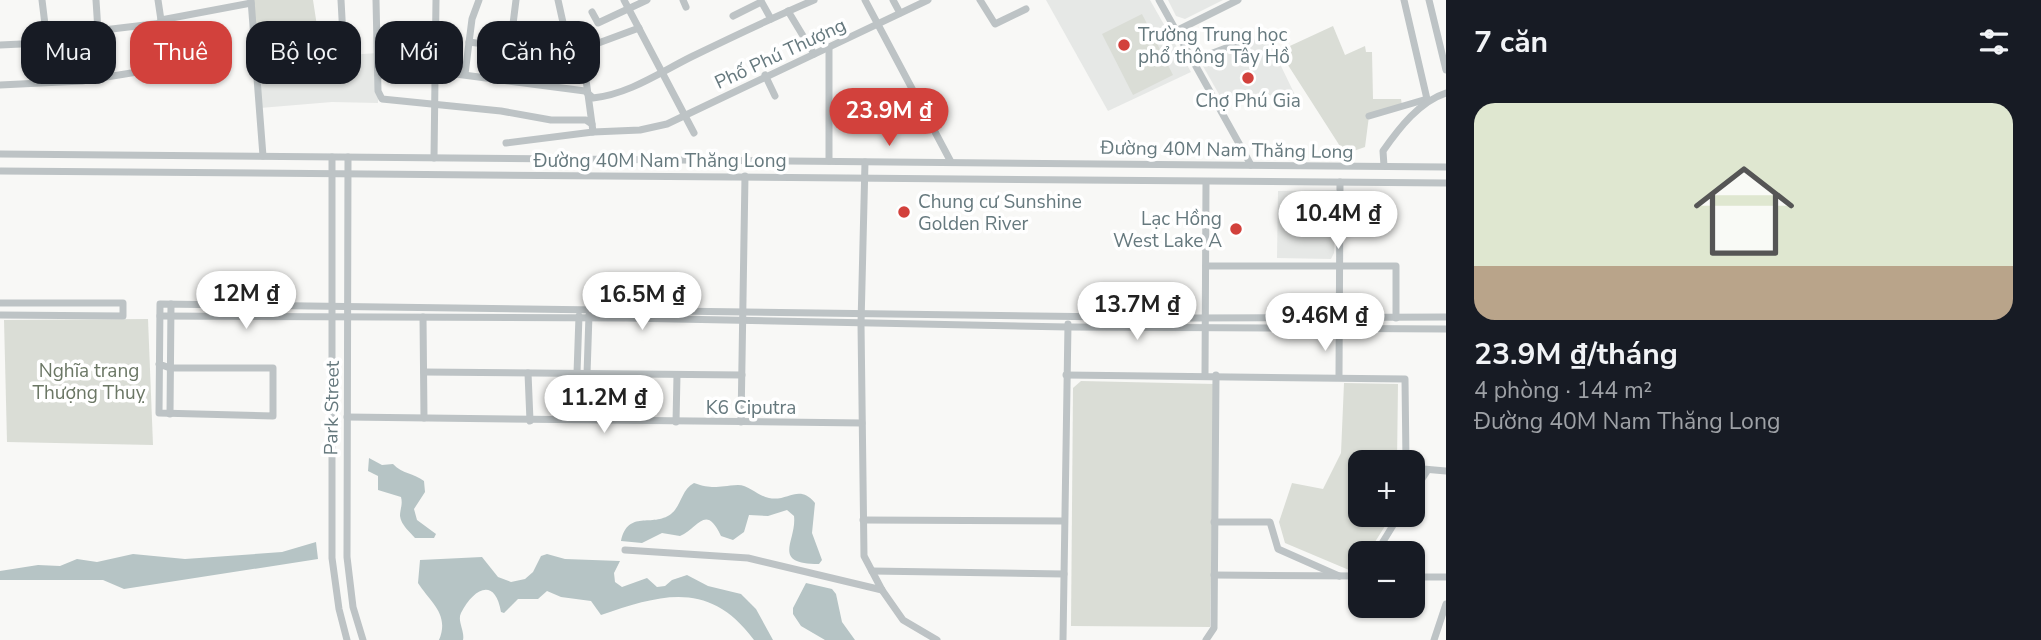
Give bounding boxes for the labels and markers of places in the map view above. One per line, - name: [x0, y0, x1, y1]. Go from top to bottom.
- place label: Trường Trung học phổ thông Tây Hồ: [1138, 22, 1290, 70]
- marker: Trường Trung học phổ thông Tây Hồ: [1116, 37, 1132, 53]
- marker: Chợ Phú Gia: [1240, 70, 1256, 86]
- pin: 23.9M ₫: [824, 88, 954, 148]
- place label: Chợ Phú Gia: [1195, 88, 1301, 114]
- place label: Chung cư Sunshine Golden River: [918, 189, 1082, 237]
- pin: 10.4M ₫: [1273, 191, 1403, 251]
- marker: Chung cư Sunshine Golden River: [896, 204, 912, 220]
- place label: Lạc Hồng West Lake A: [1113, 206, 1222, 254]
- marker: Lạc Hồng West Lake A: [1228, 221, 1244, 237]
- pin: 12M ₫: [197, 272, 295, 331]
- pin: 16.5M ₫: [577, 272, 707, 332]
- pin: 13.7M ₫: [1072, 282, 1202, 342]
- pin: 9.46M ₫: [1260, 294, 1390, 353]
- pin: 11.2M ₫: [539, 376, 669, 435]

